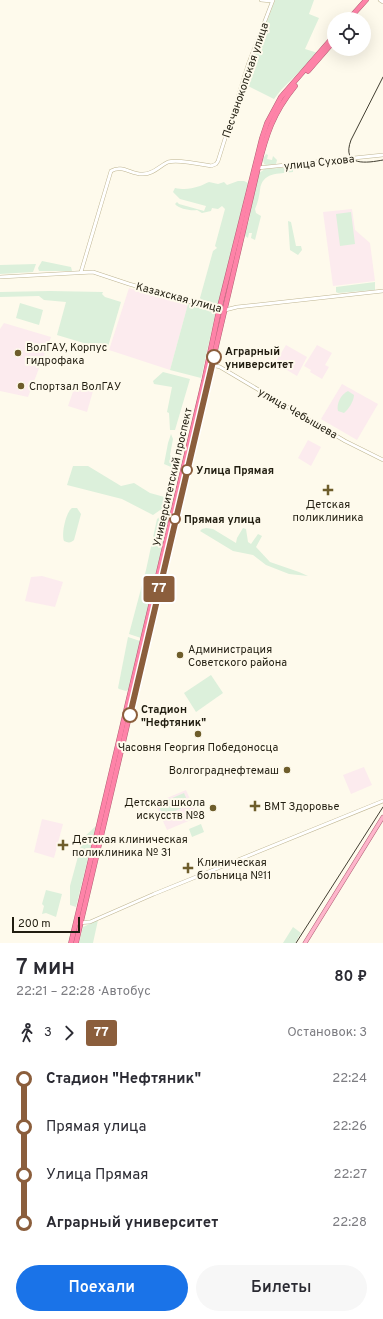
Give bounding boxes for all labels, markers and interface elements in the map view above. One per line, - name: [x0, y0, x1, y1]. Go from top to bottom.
- map controls: [327, 12, 371, 56]
- button: locate: [327, 12, 371, 56]
- street label: Песчанокопская улица: [220, 21, 272, 140]
- street label: улица Сухова: [283, 152, 355, 174]
- street label: Казахская улица: [134, 280, 224, 316]
- place label: ВолГАУ, Корпус гидрофака: [26, 341, 107, 368]
- place label: Аграрный университет: [225, 345, 294, 372]
- marker: ВолГАУ, Корпус гидрофака: [13, 348, 23, 358]
- marker: Аграрный университет: [206, 349, 222, 365]
- place label: Спортзал ВолГАУ: [29, 380, 121, 394]
- marker: Спортзал ВолГАУ: [16, 381, 26, 391]
- street label: улица Чебышева: [255, 385, 340, 442]
- street label: Университетский проспект: [150, 406, 196, 548]
- marker: Улица Прямая: [181, 464, 193, 476]
- place label: Улица Прямая: [196, 464, 274, 478]
- marker: Детская поликлиника: [322, 484, 334, 496]
- place label: Детская поликлиника: [293, 498, 364, 525]
- marker: Прямая улица: [169, 513, 181, 525]
- place label: Прямая улица: [184, 513, 261, 527]
- line badge: 77: [141, 576, 177, 602]
- text: 77: [152, 580, 167, 597]
- place label: Администрация Советского района: [188, 643, 287, 670]
- marker: Администрация Советского района: [175, 650, 185, 660]
- place label: Стадион "Нефтяник": [141, 703, 206, 730]
- marker: Стадион "Нефтяник": [122, 707, 138, 723]
- marker: Часовня Георгия Победоносца: [193, 729, 203, 739]
- place label: Часовня Георгия Победоносца: [118, 741, 278, 755]
- place label: Волгограднефтемаш: [169, 764, 279, 778]
- marker: Волгограднефтемаш: [282, 765, 292, 775]
- place label: Детская школа искусств №8: [124, 796, 205, 823]
- marker: ВМТ Здоровье: [249, 800, 261, 812]
- place label: ВМТ Здоровье: [264, 800, 339, 814]
- marker: Детская школа искусств №8: [208, 803, 218, 813]
- place label: Детская клиническая поликлиника № 31: [72, 833, 188, 860]
- marker: Детская клиническая поликлиника № 31: [57, 839, 69, 851]
- place label: Клиническая больница №11: [197, 856, 271, 883]
- marker: Клиническая больница №11: [182, 862, 194, 874]
- scale bar: [12, 915, 80, 934]
- text: 200 m: [18, 917, 51, 931]
- text: 7 мин: [16, 955, 75, 982]
- text: 80 ₽: [334, 968, 367, 987]
- text: 22:21 – 22:28 · Автобус: [16, 984, 151, 1000]
- icon: walk: [16, 1022, 38, 1044]
- icon: forward: [58, 1022, 80, 1044]
- text: 77: [94, 1024, 109, 1041]
- text: 3: [44, 1025, 52, 1041]
- text: Остановок: 3: [287, 1025, 367, 1041]
- text: Стадион "Нефтяник": [46, 1070, 201, 1089]
- text: 22:24: [332, 1071, 367, 1087]
- text: Прямая улица: [46, 1118, 146, 1137]
- text: 22:26: [332, 1119, 367, 1135]
- text: Улица Прямая: [46, 1166, 149, 1185]
- text: 22:27: [334, 1167, 367, 1183]
- text: Аграрный университет: [46, 1214, 218, 1233]
- text: 22:28: [332, 1215, 367, 1231]
- button: Поехали: [16, 1265, 188, 1311]
- button: Билеты: [196, 1265, 367, 1311]

